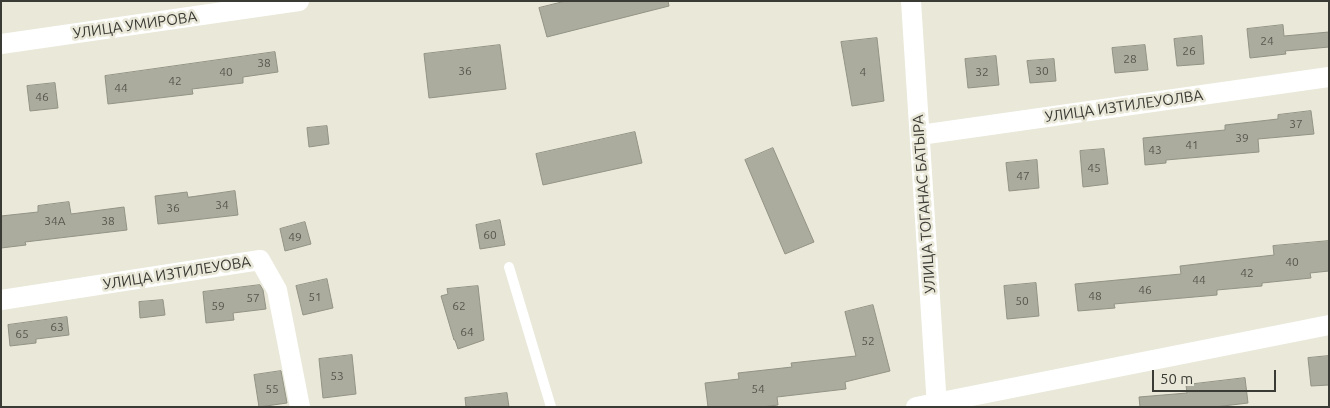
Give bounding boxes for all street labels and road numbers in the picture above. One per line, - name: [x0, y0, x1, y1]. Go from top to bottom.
- street label: УЛИЦА УМИРОВА: [72, 7, 198, 43]
- street label: УЛИЦА ИЗТИЛЕУОЛВА: [1044, 86, 1204, 126]
- street label: УЛИЦА ТОГАНАС БАТЫРА: [909, 114, 939, 294]
- street label: УЛИЦА ИЗТИЛЕУОВА: [102, 252, 252, 294]

